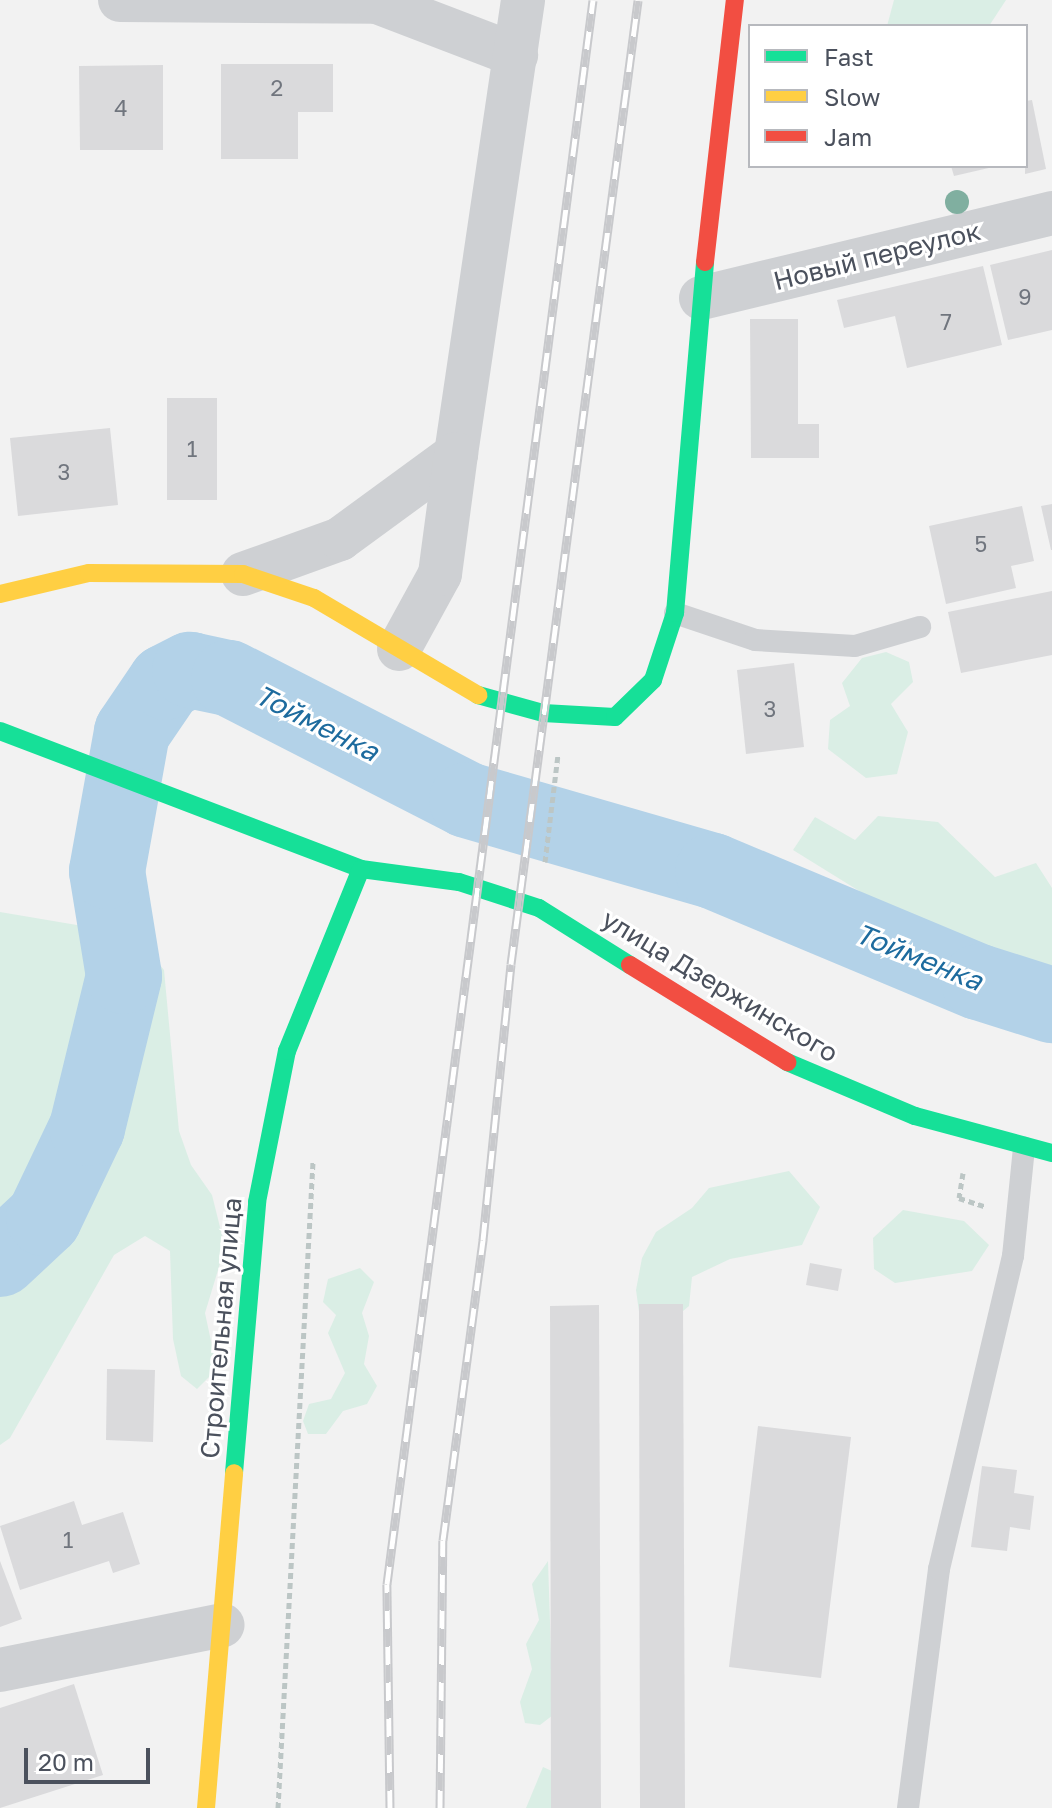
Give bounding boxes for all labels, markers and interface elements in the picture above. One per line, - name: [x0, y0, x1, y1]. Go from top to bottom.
- legend: [748, 24, 1028, 168]
- text: Fast: [824, 42, 874, 71]
- house number: 2: [271, 75, 283, 101]
- text: Slow: [824, 82, 880, 111]
- house number: 4: [114, 95, 128, 121]
- text: Jam: [824, 122, 872, 151]
- street label: Новый переулок: [770, 215, 984, 297]
- house number: 9: [1018, 284, 1032, 310]
- house number: 7: [940, 309, 952, 335]
- house number: 1: [187, 436, 197, 462]
- house number: 3: [58, 459, 70, 485]
- house number: 5: [975, 531, 987, 557]
- water label: Тойменка: [250, 678, 384, 768]
- house number: 3: [764, 696, 776, 722]
- street label: улица Дзержинского: [596, 903, 844, 1069]
- water label: Тойменка: [851, 916, 987, 998]
- street label: Строительная улица: [194, 1196, 248, 1460]
- house number: 1: [63, 1527, 73, 1553]
- scale bar: [28, 1732, 154, 1782]
- text: 20 m: [38, 1747, 94, 1776]

